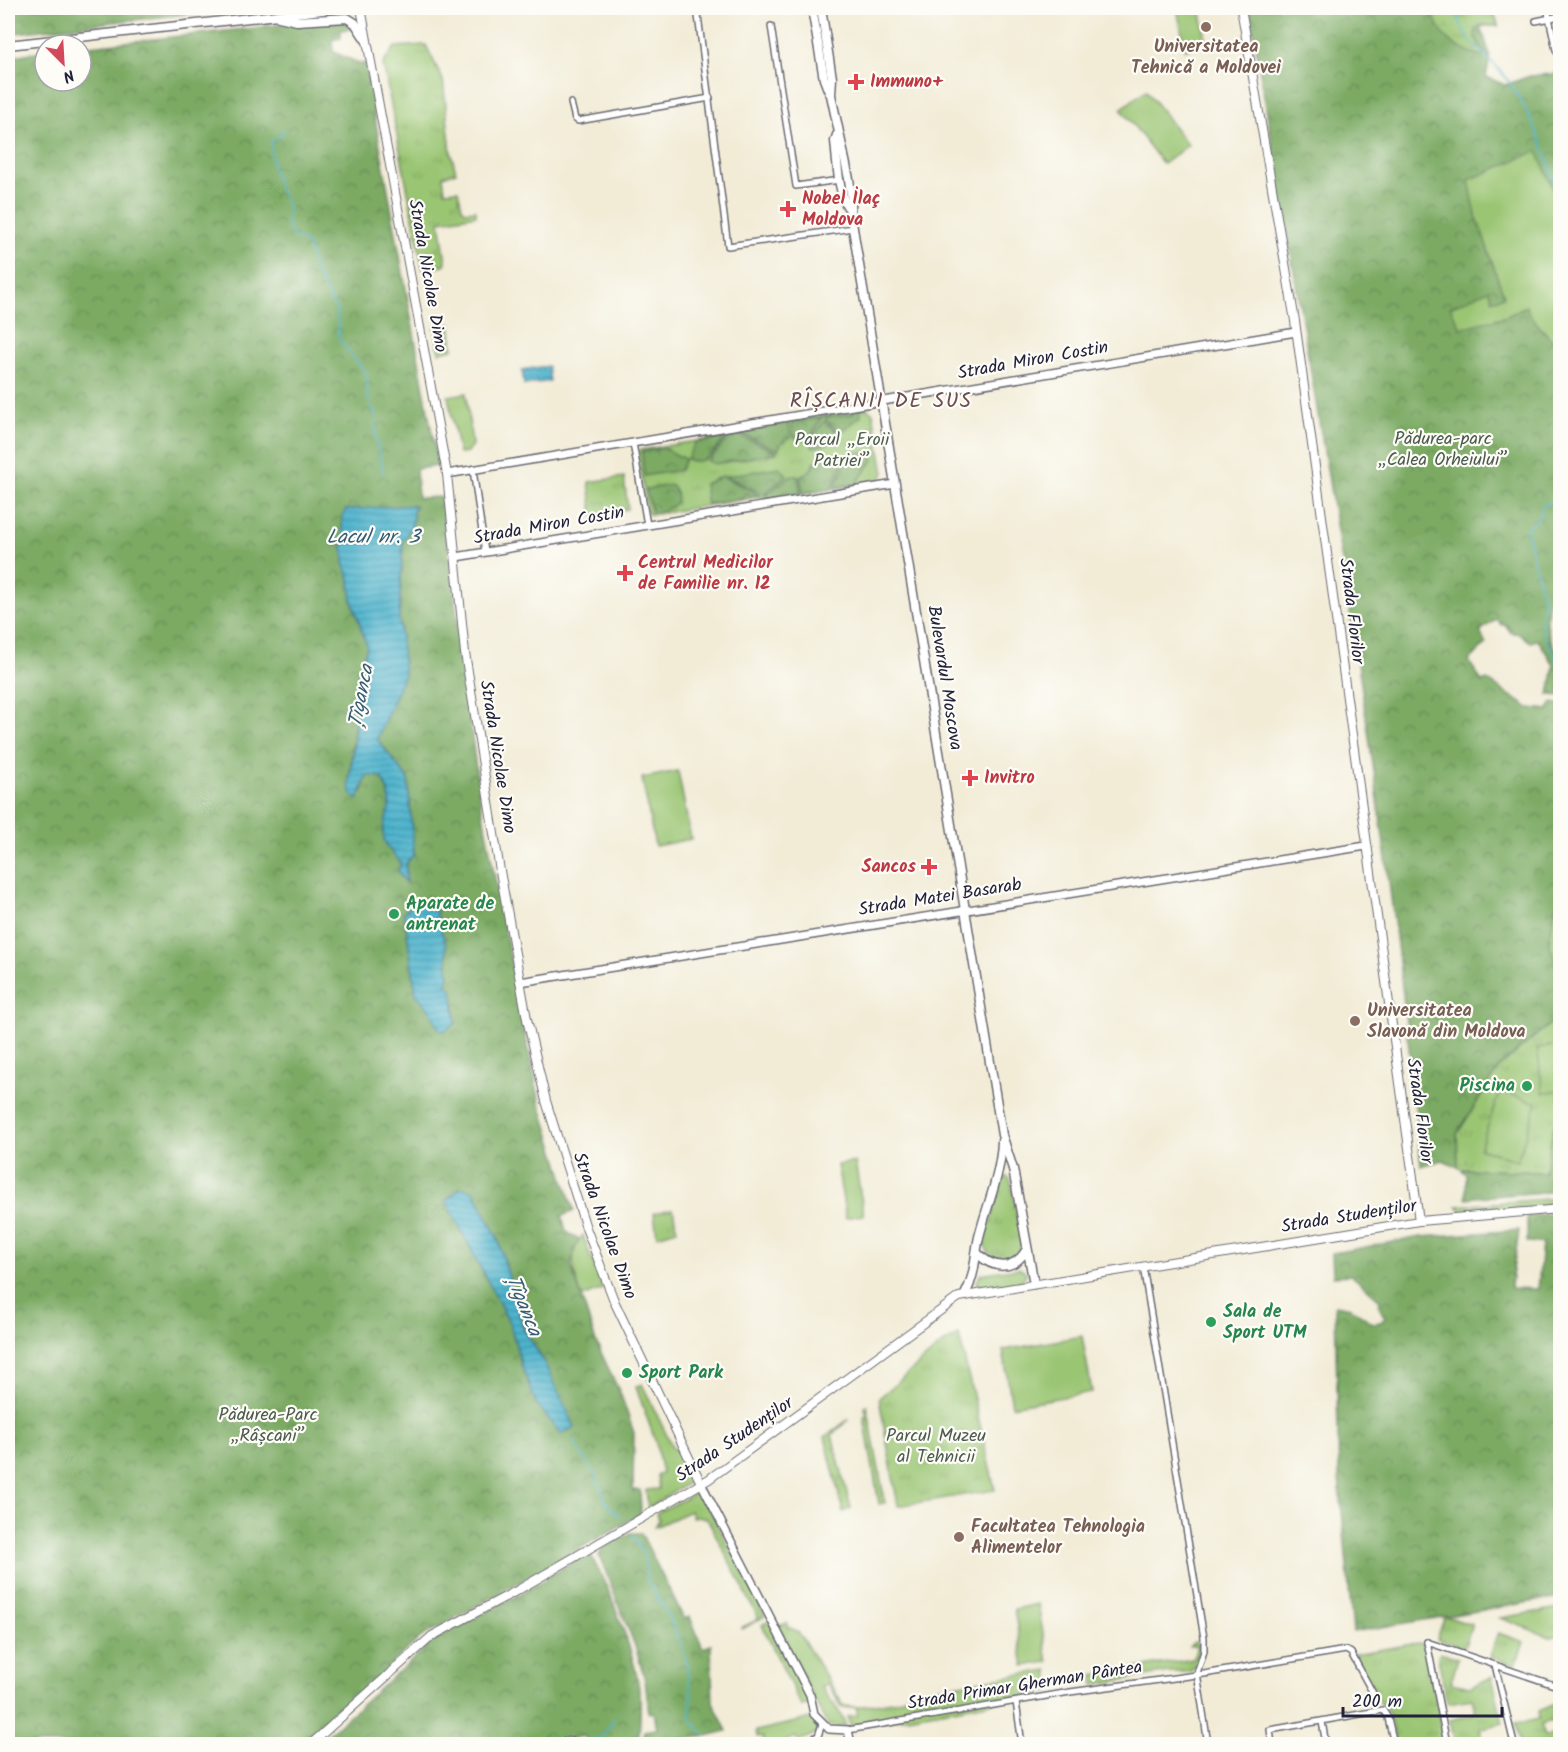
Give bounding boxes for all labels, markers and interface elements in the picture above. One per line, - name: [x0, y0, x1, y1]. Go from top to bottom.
- marker: Universitatea Tehnică a Moldovei: [1199, 20, 1213, 34]
- north arrow: [33, 33, 93, 93]
- place label: Universitatea Tehnică a Moldovei: [1131, 33, 1281, 83]
- text: N: [59, 62, 78, 89]
- place label: Immuno+: [870, 68, 944, 97]
- marker: Immuno+: [847, 73, 865, 91]
- place label: Nobel İlaç Moldova: [802, 185, 881, 235]
- street label: Strada Nicolae Dimo: [399, 197, 455, 355]
- marker: Nobel İlaç Moldova: [779, 200, 797, 218]
- street label: Strada Miron Costin: [955, 333, 1111, 389]
- district label: RÎȘCANII DE SUS: [790, 385, 972, 418]
- park label: Pădurea-parc „Calea Orheiului”: [1378, 425, 1508, 475]
- park label: Parcul „Eroii Patriei”: [795, 426, 890, 476]
- street label: Strada Miron Costin: [471, 498, 627, 554]
- water label: Lacul nr. 3: [326, 522, 422, 554]
- place label: Centrul Medicilor de Familie nr. 12: [638, 549, 774, 599]
- street label: Strada Florilor: [1330, 556, 1372, 667]
- marker: Centrul Medicilor de Familie nr. 12: [616, 564, 634, 582]
- street label: Bulevardul Moscova: [918, 604, 970, 752]
- water label: Țîganca: [340, 660, 384, 730]
- street label: Strada Nicolae Dimo: [471, 678, 523, 836]
- place label: Invitro: [984, 764, 1035, 793]
- marker: Invitro: [961, 769, 979, 787]
- place label: Sancos: [861, 853, 917, 882]
- marker: Sancos: [920, 858, 938, 876]
- street label: Strada Matei Basarab: [856, 871, 1024, 925]
- place label: Aparate de antrenat: [406, 890, 494, 940]
- marker: Aparate de antrenat: [387, 907, 401, 921]
- place label: Universitatea Slavonă din Moldova: [1367, 997, 1526, 1047]
- marker: Universitatea Slavonă din Moldova: [1348, 1014, 1362, 1028]
- street label: Strada Florilor: [1397, 1056, 1441, 1167]
- place label: Piscina: [1459, 1072, 1515, 1101]
- marker: Piscina: [1520, 1079, 1534, 1093]
- street label: Strada Nicolae Dimo: [564, 1148, 644, 1304]
- street label: Strada Studenților: [1279, 1192, 1420, 1242]
- water label: Țîganca: [496, 1271, 550, 1343]
- place label: Sala de Sport UTM: [1223, 1298, 1307, 1348]
- marker: Sala de Sport UTM: [1204, 1315, 1218, 1329]
- place label: Sport Park: [639, 1359, 724, 1388]
- marker: Sport Park: [620, 1366, 634, 1380]
- street label: Strada Studenților: [670, 1389, 801, 1490]
- park label: Pădurea-Parc „Râșcani”: [219, 1401, 317, 1451]
- park label: Parcul Muzeu al Tehnicii: [886, 1422, 986, 1472]
- place label: Facultatea Tehnologia Alimentelor: [971, 1513, 1145, 1563]
- marker: Facultatea Tehnologia Alimentelor: [952, 1530, 966, 1544]
- street label: Strada Primar Gherman Pântea: [906, 1653, 1144, 1719]
- scale bar: [1343, 1680, 1502, 1718]
- text: 200 m: [1352, 1688, 1402, 1717]

